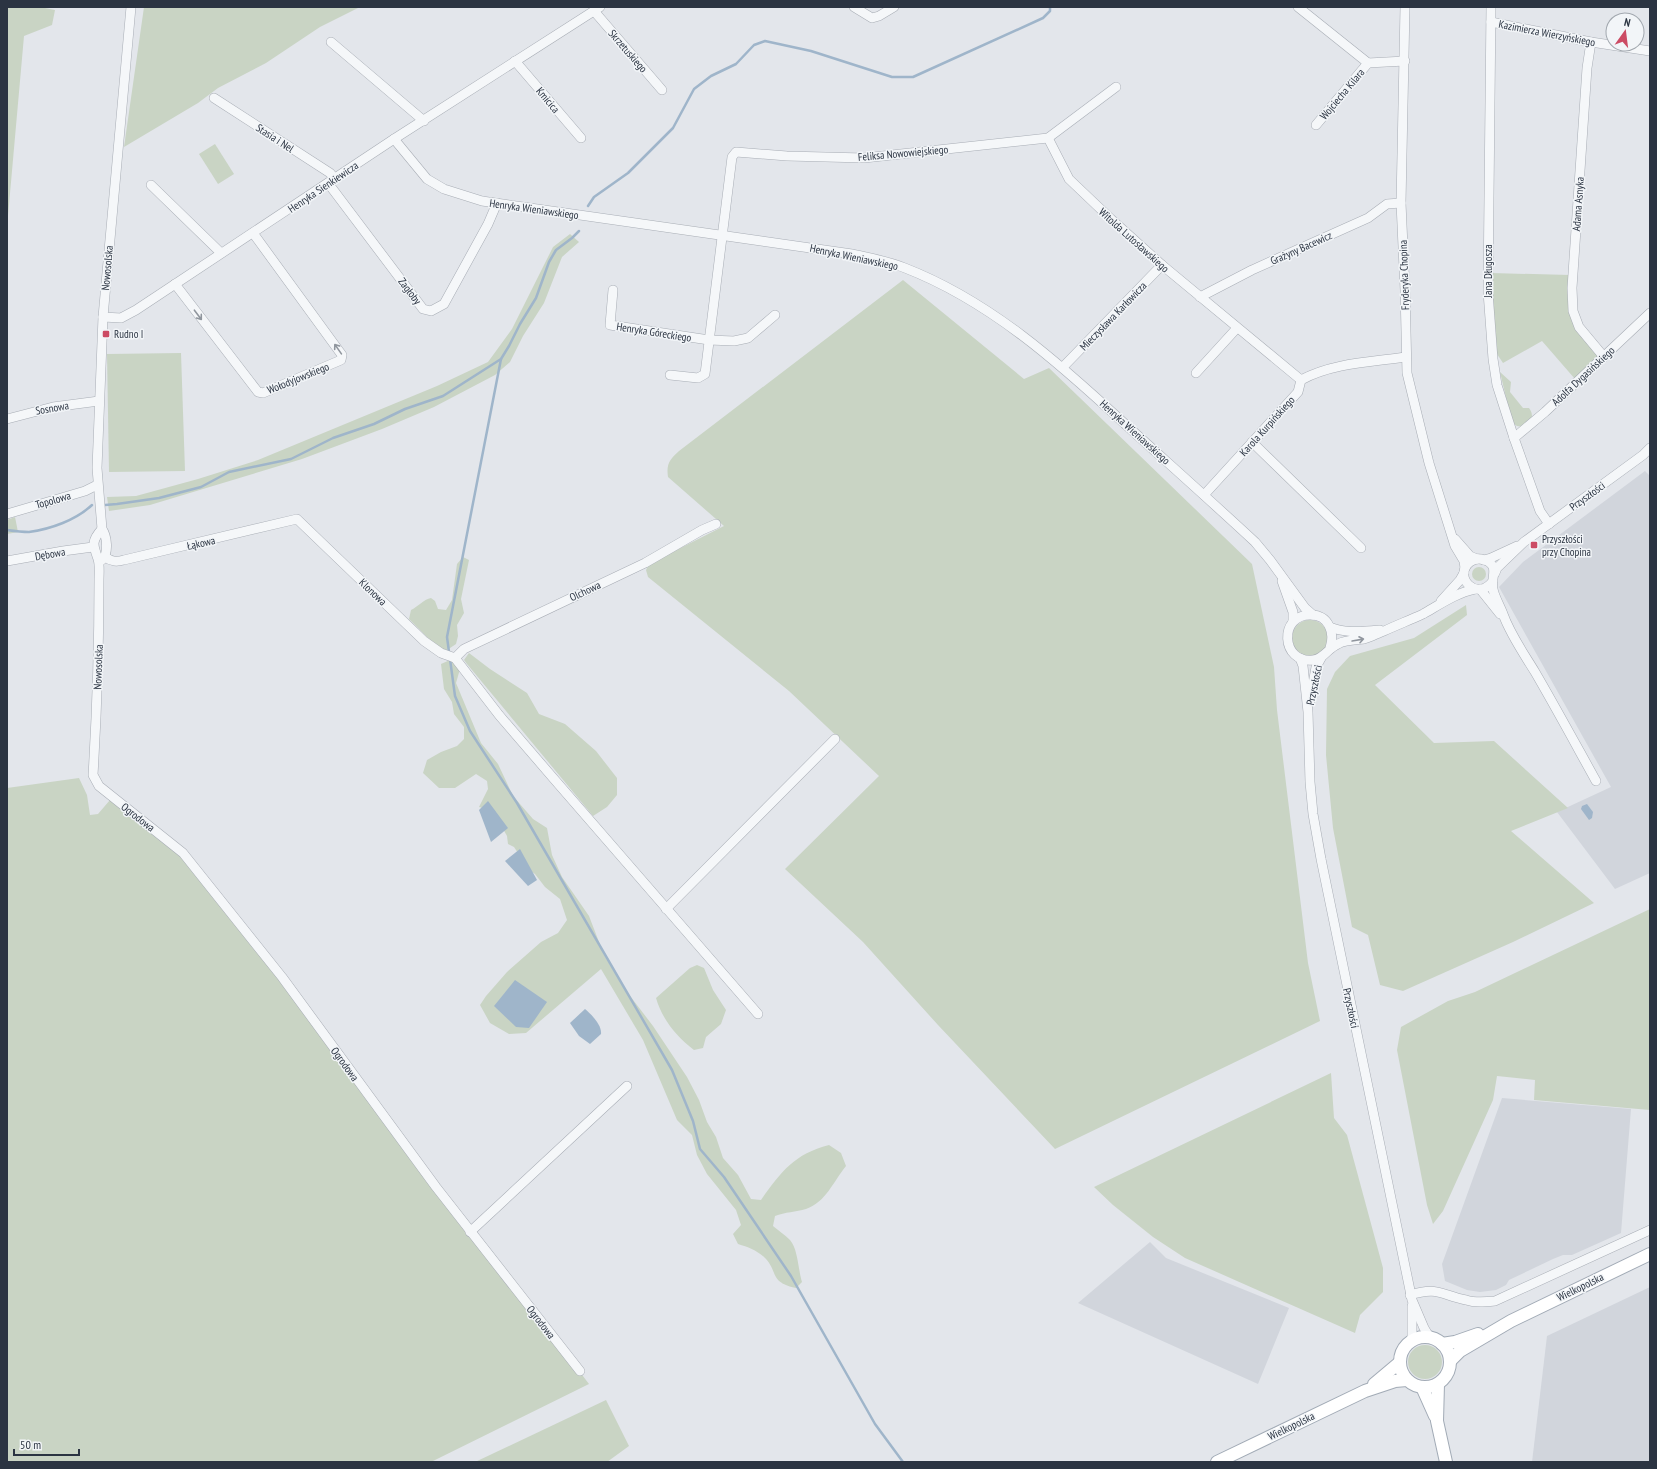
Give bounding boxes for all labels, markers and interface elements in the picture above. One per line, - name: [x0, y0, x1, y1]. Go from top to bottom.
- north arrow: [1605, 12, 1645, 52]
- text: N: [1623, 15, 1632, 30]
- street label: Kazimierza Wierzyńskiego: [1498, 17, 1597, 49]
- street label: Skrzetuskiego: [605, 27, 651, 76]
- street label: Wojciecha Kilara: [1317, 66, 1367, 122]
- street label: Kmicica: [533, 84, 563, 116]
- street label: Stasia i Nel: [253, 120, 297, 156]
- street label: Feliksa Nowowiejskiego: [857, 142, 949, 164]
- street label: Henryka Sienkiewicza: [285, 158, 361, 216]
- street label: Adama Asnyka: [1569, 176, 1587, 232]
- street label: Henryka Wieniawskiego: [488, 196, 580, 222]
- street label: Witolda Lutosławskiego: [1096, 205, 1172, 275]
- street label: Grażyny Bacewicz: [1268, 228, 1334, 268]
- street label: Fryderyka Chopina: [1396, 240, 1412, 310]
- street label: Henryka Wieniawskiego: [809, 241, 900, 273]
- street label: Jana Długosza: [1481, 244, 1495, 299]
- street label: Nowosolska: [98, 245, 116, 291]
- street label: Zagłoby: [395, 275, 425, 308]
- street label: Mieczysława Karłowicza: [1077, 279, 1149, 353]
- one-way arrow: [194, 309, 203, 320]
- street label: Henryka Góreckiego: [616, 319, 693, 345]
- place label: Rudno I: [114, 327, 143, 341]
- marker: Rudno I: [101, 329, 111, 339]
- street label: Adolfa Dygasińskiego: [1549, 343, 1618, 409]
- one-way arrow: [334, 344, 342, 355]
- street label: Wołodyjowskiego: [265, 359, 331, 397]
- street label: Karola Kurpińskiego: [1236, 393, 1298, 459]
- street label: Henryka Wieniawskiego: [1097, 397, 1173, 467]
- street label: Sosnowa: [34, 398, 70, 418]
- street label: Przyszłości: [1566, 478, 1608, 514]
- street label: Topolowa: [34, 488, 72, 512]
- place label: Przyszłości przy Chopina: [1542, 532, 1591, 559]
- street label: Łąkowa: [186, 533, 216, 553]
- marker: Przyszłości przy Chopina: [1529, 540, 1539, 550]
- street label: Dębowa: [34, 544, 66, 564]
- street label: Klonowa: [356, 575, 390, 609]
- street label: Olchowa: [567, 578, 603, 604]
- one-way arrow: [1351, 635, 1364, 643]
- street label: Nowosolska: [90, 644, 106, 690]
- street label: Przyszłości: [1303, 664, 1325, 706]
- street label: Ogrodowa: [118, 800, 158, 834]
- street label: Przyszłości: [1340, 987, 1362, 1029]
- street label: Ogrodowa: [328, 1044, 362, 1084]
- street label: Wielkopolska: [1554, 1270, 1606, 1304]
- street label: Ogrodowa: [524, 1302, 558, 1342]
- street label: Wielkopolska: [1265, 1409, 1317, 1443]
- scale bar: [14, 1431, 79, 1457]
- text: 50 m: [20, 1437, 41, 1452]

